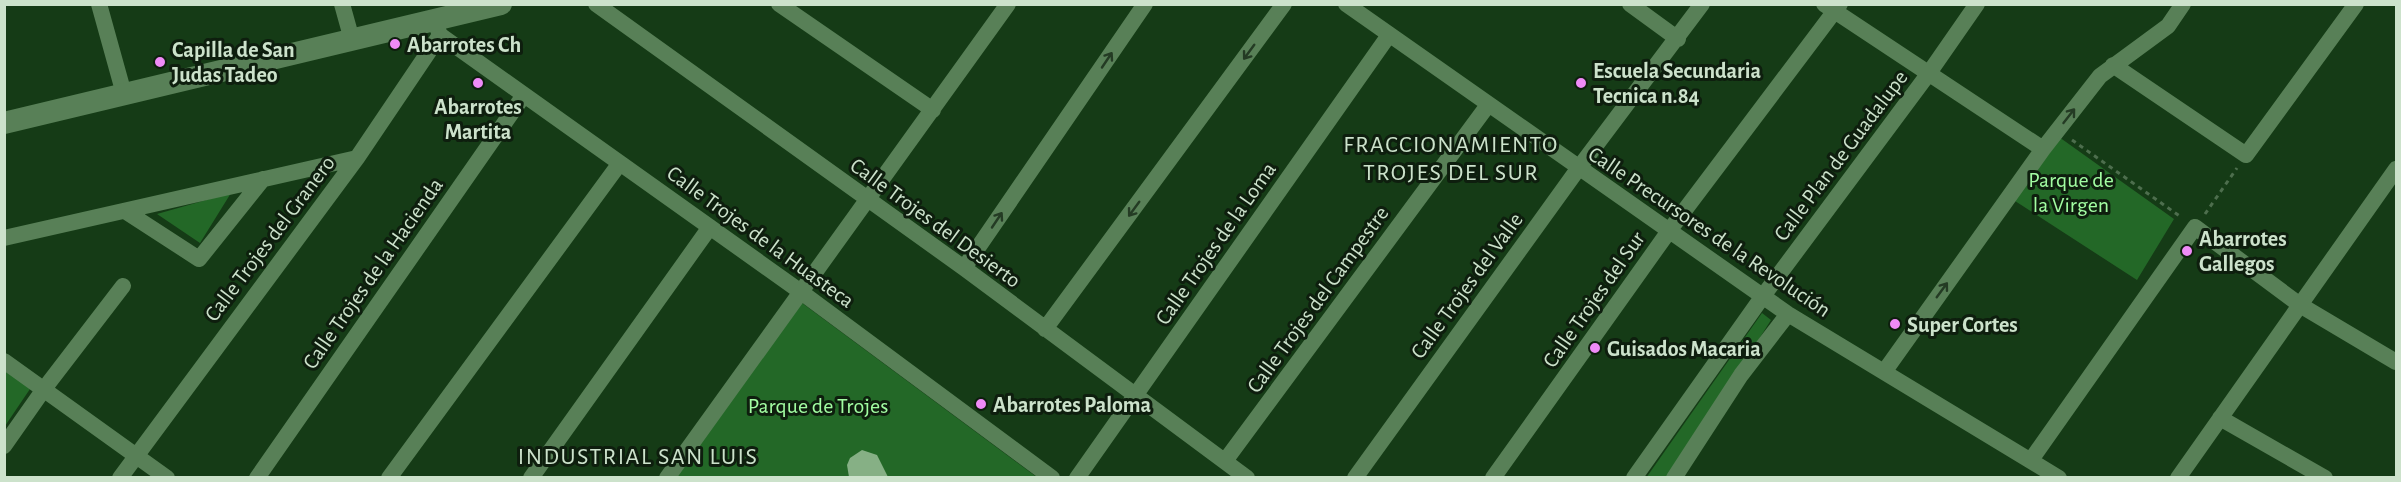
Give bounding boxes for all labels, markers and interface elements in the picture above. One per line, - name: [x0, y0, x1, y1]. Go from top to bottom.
- place label: Abarrotes Ch: [407, 34, 521, 56]
- marker: Abarrotes Ch: [388, 37, 402, 51]
- place label: Capilla de San Judas Tadeo: [172, 39, 295, 86]
- one-way arrow: [1243, 43, 1256, 59]
- one-way arrow: [1101, 52, 1113, 68]
- marker: Capilla de San Judas Tadeo: [153, 55, 167, 69]
- place label: Escuela Secundaria Tecnica n.84: [1593, 60, 1761, 107]
- street label: Calle Plan de Guadalupe: [1770, 66, 1912, 245]
- marker: Abarrotes Martita: [471, 76, 485, 90]
- marker: Escuela Secundaria Tecnica n.84: [1574, 76, 1588, 90]
- place label: Abarrotes Martita: [434, 96, 522, 143]
- one-way arrow: [2063, 108, 2076, 124]
- district label: FRACCIONAMIENTO TROJES DEL SUR: [1343, 133, 1559, 185]
- street label: Calle Precursores de la Revolución: [1584, 142, 1835, 321]
- street label: Calle Trojes del Granero: [201, 152, 339, 325]
- street label: Calle Trojes del Desierto: [846, 154, 1025, 292]
- street label: Calle Trojes de la Loma: [1152, 158, 1280, 329]
- street label: Calle Trojes de la Huasteca: [663, 162, 858, 312]
- park label: Parque de la Virgen: [2028, 169, 2114, 216]
- street label: Calle Trojes de la Hacienda: [299, 174, 447, 373]
- one-way arrow: [1128, 200, 1140, 216]
- street label: Calle Trojes del Campestre: [1243, 202, 1393, 397]
- street label: Calle Trojes del Valle: [1407, 209, 1527, 363]
- one-way arrow: [991, 213, 1003, 229]
- street label: Calle Trojes del Sur: [1539, 228, 1649, 372]
- place label: Abarrotes Gallegos: [2199, 228, 2287, 275]
- marker: Abarrotes Gallegos: [2180, 244, 2194, 258]
- one-way arrow: [1936, 283, 1948, 299]
- place label: Super Cortes: [1907, 314, 2018, 336]
- marker: Super Cortes: [1888, 317, 1902, 331]
- place label: Guisados Macaria: [1607, 338, 1761, 360]
- marker: Guisados Macaria: [1588, 341, 1602, 355]
- place label: Abarrotes Paloma: [993, 394, 1151, 416]
- park label: Parque de Trojes: [748, 395, 888, 417]
- marker: Abarrotes Paloma: [974, 397, 988, 411]
- district label: INDUSTRIAL SAN LUIS: [518, 445, 758, 469]

